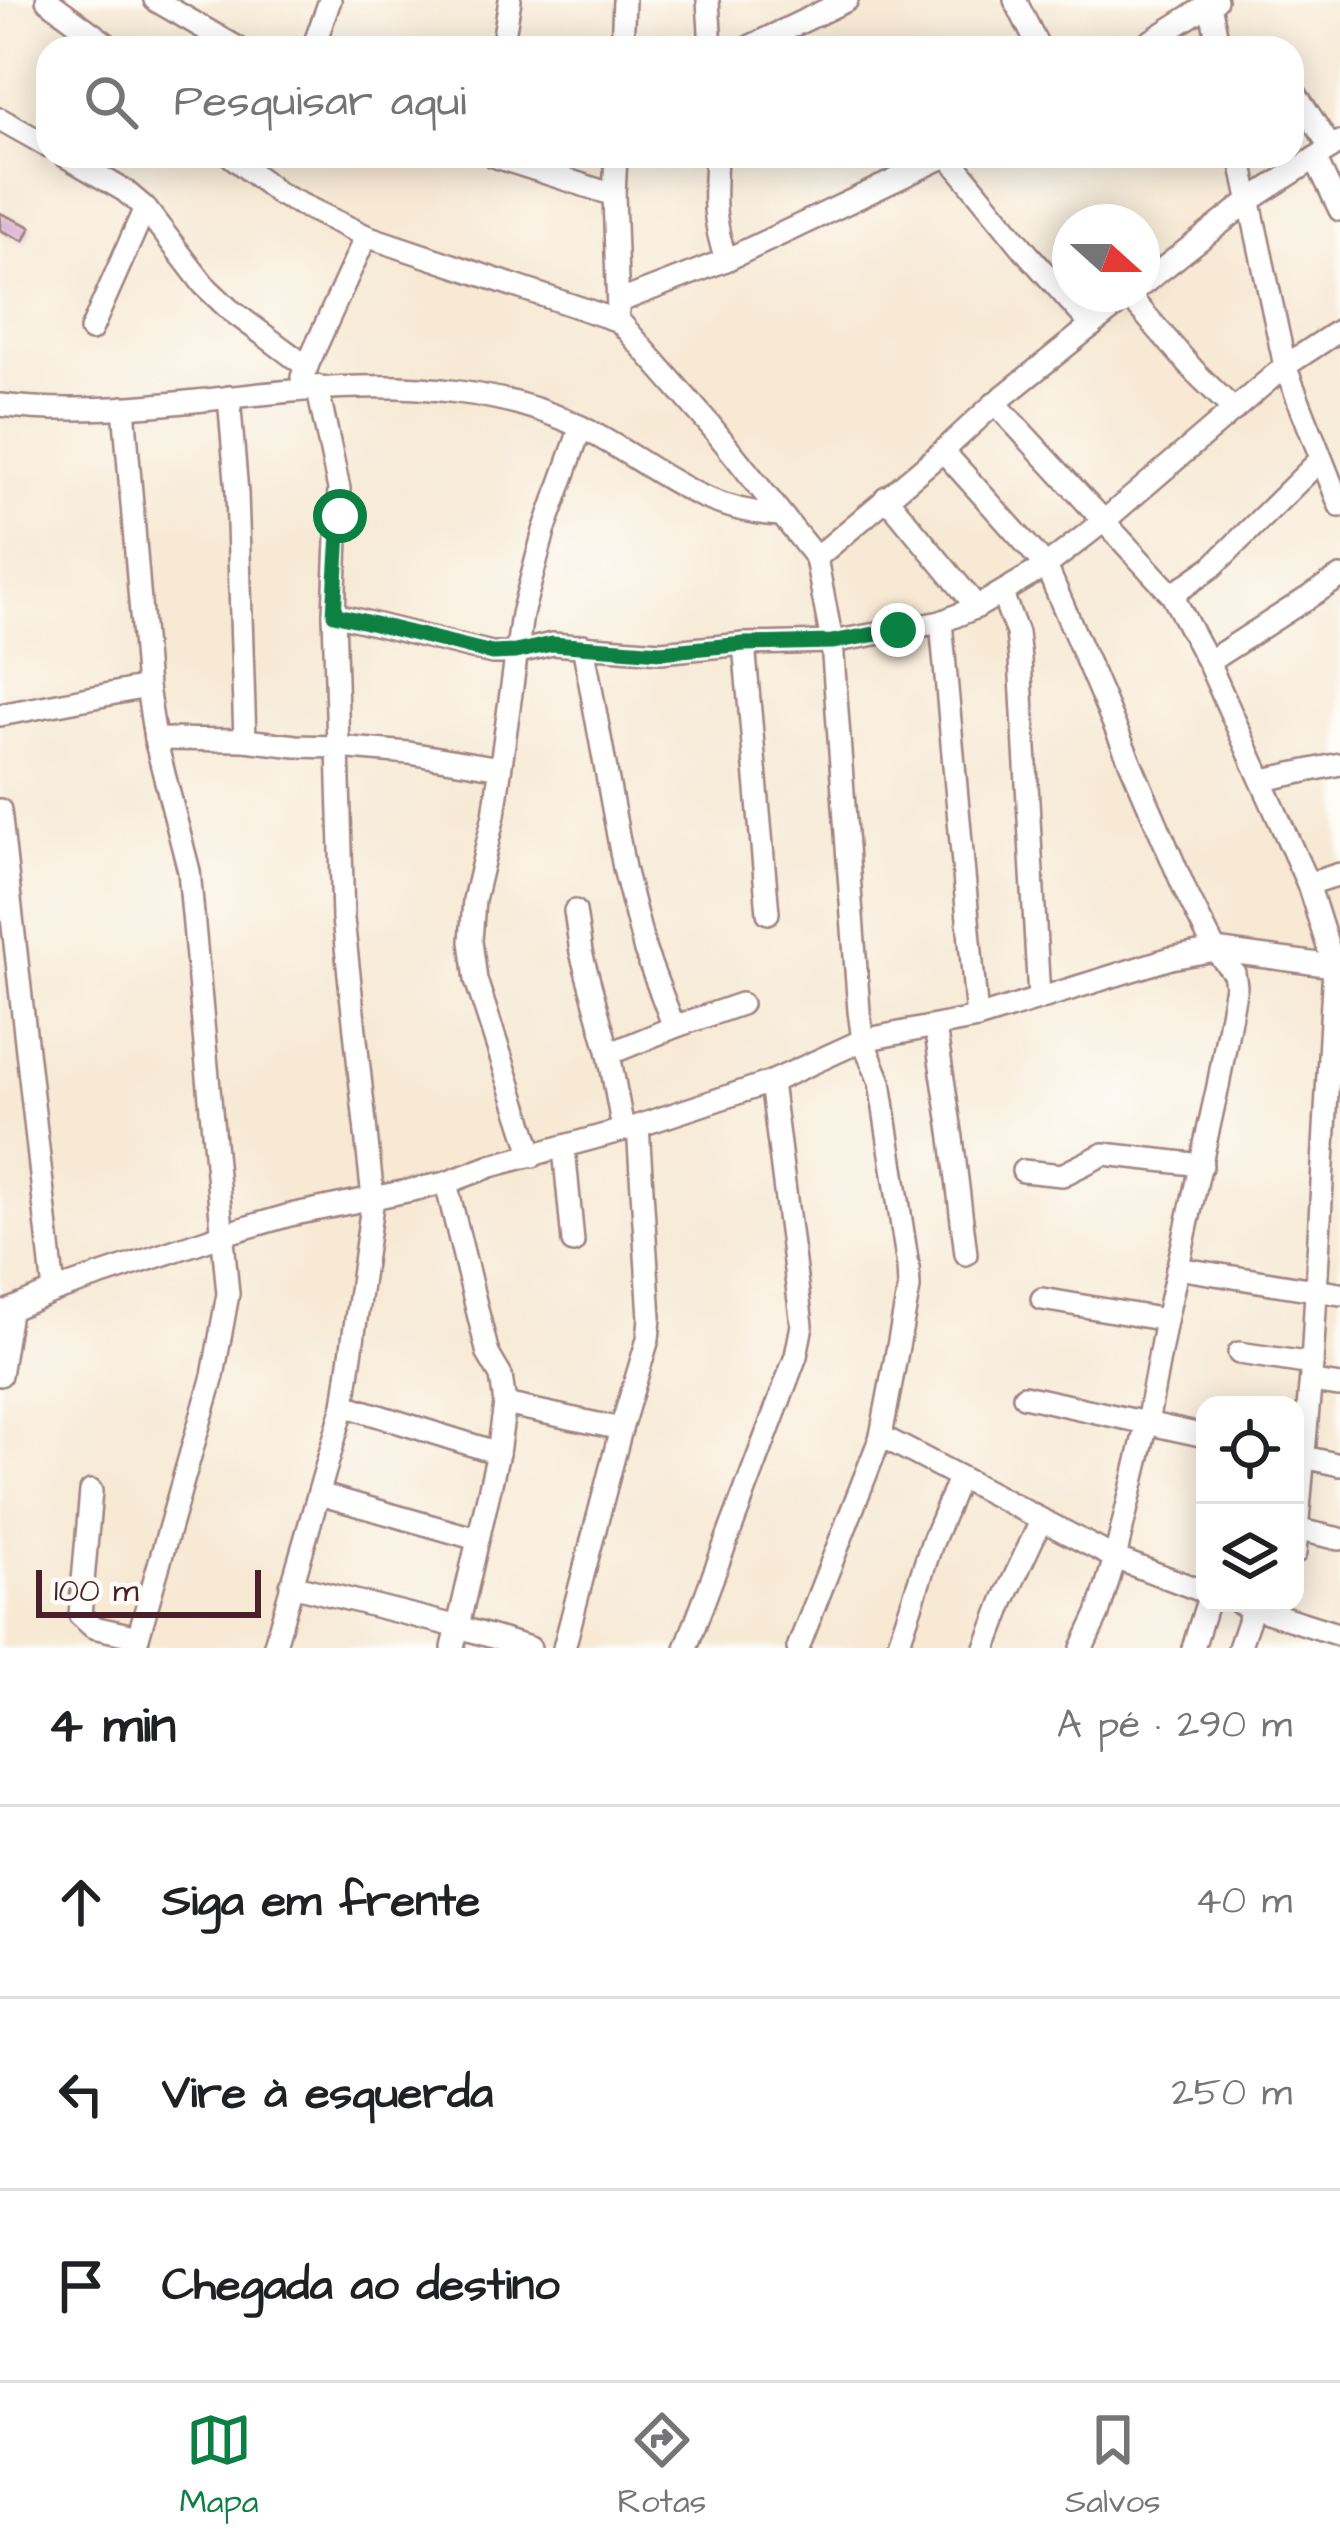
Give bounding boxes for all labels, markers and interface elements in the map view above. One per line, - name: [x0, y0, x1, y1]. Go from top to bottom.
- search box: [36, 36, 1304, 168]
- icon: search: [78, 69, 144, 135]
- text: Pesquisar aqui: [174, 71, 466, 133]
- north arrow: [1052, 204, 1160, 312]
- route start: [313, 489, 367, 543]
- route end: [871, 603, 925, 657]
- map controls: [1196, 1396, 1304, 1612]
- button: locate: [1196, 1396, 1304, 1504]
- button: layers: [1196, 1504, 1304, 1612]
- scale bar: [36, 1564, 261, 1617]
- text: 100 m: [54, 1568, 139, 1614]
- text: 4 min: [48, 1691, 176, 1762]
- text: A pé · 290 m: [1057, 1699, 1292, 1753]
- icon: ahead: [48, 1869, 114, 1935]
- text: Siga em frente: [162, 1871, 480, 1933]
- text: 40 m: [1195, 1875, 1292, 1929]
- icon: left: [48, 2061, 114, 2127]
- text: Vire à esquerda: [162, 2063, 493, 2125]
- text: 250 m: [1171, 2067, 1292, 2121]
- icon: arrive: [48, 2253, 114, 2319]
- text: Chegada ao destino: [162, 2255, 560, 2317]
- tab: Mapa: [179, 2407, 259, 2525]
- tab: Rotas: [617, 2407, 706, 2525]
- tab: Salvos: [1065, 2407, 1161, 2525]

